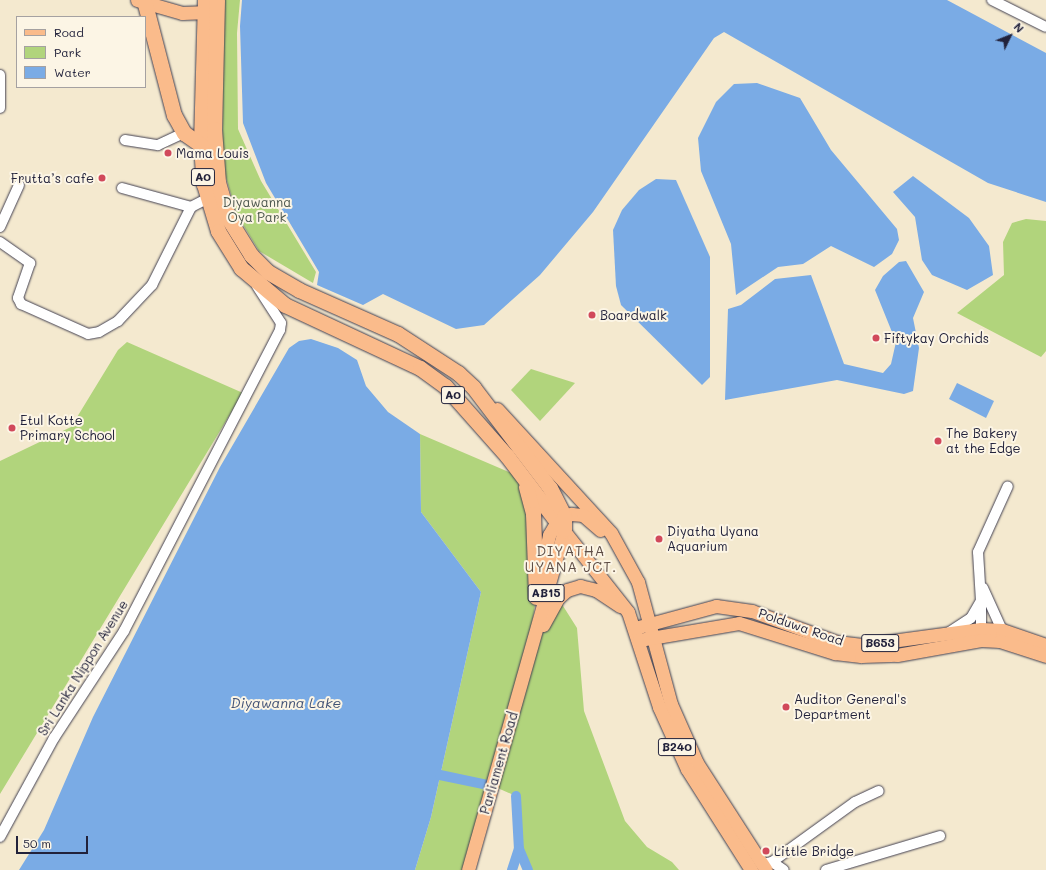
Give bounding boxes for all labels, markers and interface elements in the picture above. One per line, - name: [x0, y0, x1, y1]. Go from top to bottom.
- legend: [16, 16, 146, 88]
- north arrow: [990, 16, 1030, 56]
- text: N: [1011, 19, 1027, 36]
- text: Road: [54, 24, 84, 40]
- text: Park: [54, 44, 81, 60]
- text: Water: [54, 64, 91, 80]
- place label: Mama Louis: [176, 145, 249, 161]
- marker: Mama Louis: [163, 148, 173, 158]
- road number: A0: [190, 167, 216, 187]
- place label: Frutta’s cafe: [11, 170, 94, 186]
- marker: Frutta’s cafe: [97, 173, 107, 183]
- park label: Diyawanna Oya Park: [223, 195, 291, 226]
- place label: Boardwalk: [600, 307, 667, 323]
- marker: Boardwalk: [587, 310, 597, 320]
- place label: Fiftykay Orchids: [884, 330, 989, 346]
- marker: Fiftykay Orchids: [871, 333, 881, 343]
- road number: A0: [440, 385, 466, 405]
- place label: Etul Kotte Primary School: [20, 413, 115, 444]
- marker: Etul Kotte Primary School: [7, 423, 17, 433]
- place label: The Bakery at the Edge: [946, 426, 1021, 457]
- marker: The Bakery at the Edge: [933, 436, 943, 446]
- place label: Diyatha Uyana Aquarium: [667, 524, 759, 555]
- marker: Diyatha Uyana Aquarium: [654, 534, 664, 544]
- district label: DIYATHA UYANA JCT.: [525, 543, 617, 576]
- road number: AB15: [527, 583, 565, 603]
- street label: Sri Lanka Nippon Avenue: [35, 597, 131, 739]
- street label: Polduwa Road: [756, 605, 846, 649]
- road number: B653: [861, 633, 899, 653]
- place label: Auditor General's Department: [794, 692, 906, 723]
- water label: Diyawanna Lake: [231, 695, 341, 711]
- marker: Auditor General's Department: [781, 702, 791, 712]
- street label: Parliament Road: [477, 710, 521, 816]
- road number: B240: [657, 737, 697, 757]
- scale bar: [18, 828, 90, 854]
- text: 50 m: [23, 835, 51, 851]
- place label: Little Bridge: [774, 843, 854, 859]
- marker: Little Bridge: [761, 846, 771, 856]

